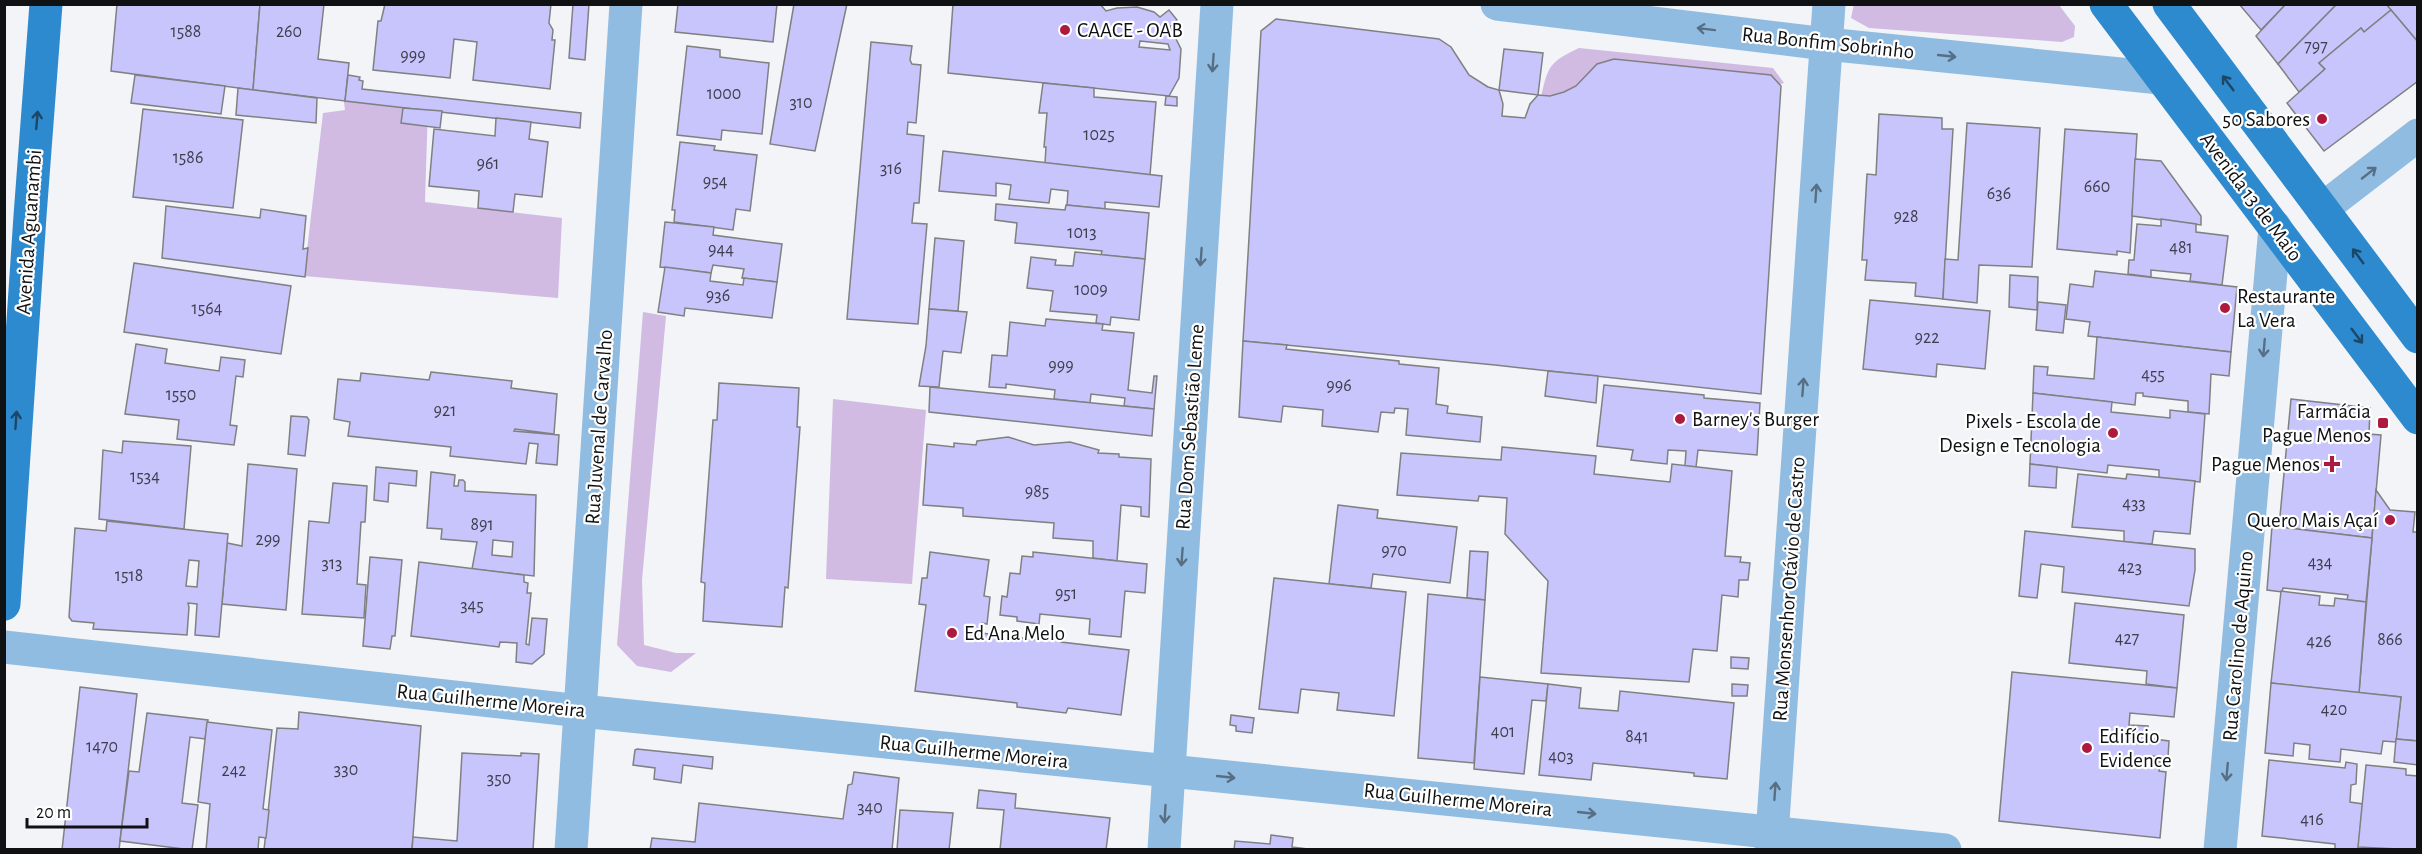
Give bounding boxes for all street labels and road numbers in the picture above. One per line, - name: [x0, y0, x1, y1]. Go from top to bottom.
- street label: Rua Bonfim Sobrinho: [1741, 24, 1915, 62]
- street label: Avenida 13 de Maio: [2196, 129, 2306, 265]
- street label: Avenida Aguanambi: [13, 149, 45, 315]
- street label: Rua Dom Sebastião Leme: [1172, 323, 1208, 531]
- street label: Rua Juvenal de Carvalho: [582, 329, 616, 525]
- street label: Rua Monsenhor Otávio de Castro: [1769, 456, 1809, 722]
- street label: Rua Carolino de Aquino: [2219, 550, 2257, 742]
- street label: Rua Guilherme Moreira: [396, 681, 587, 721]
- street label: Rua Guilherme Moreira: [879, 732, 1070, 772]
- street label: Rua Guilherme Moreira: [1363, 780, 1554, 820]

